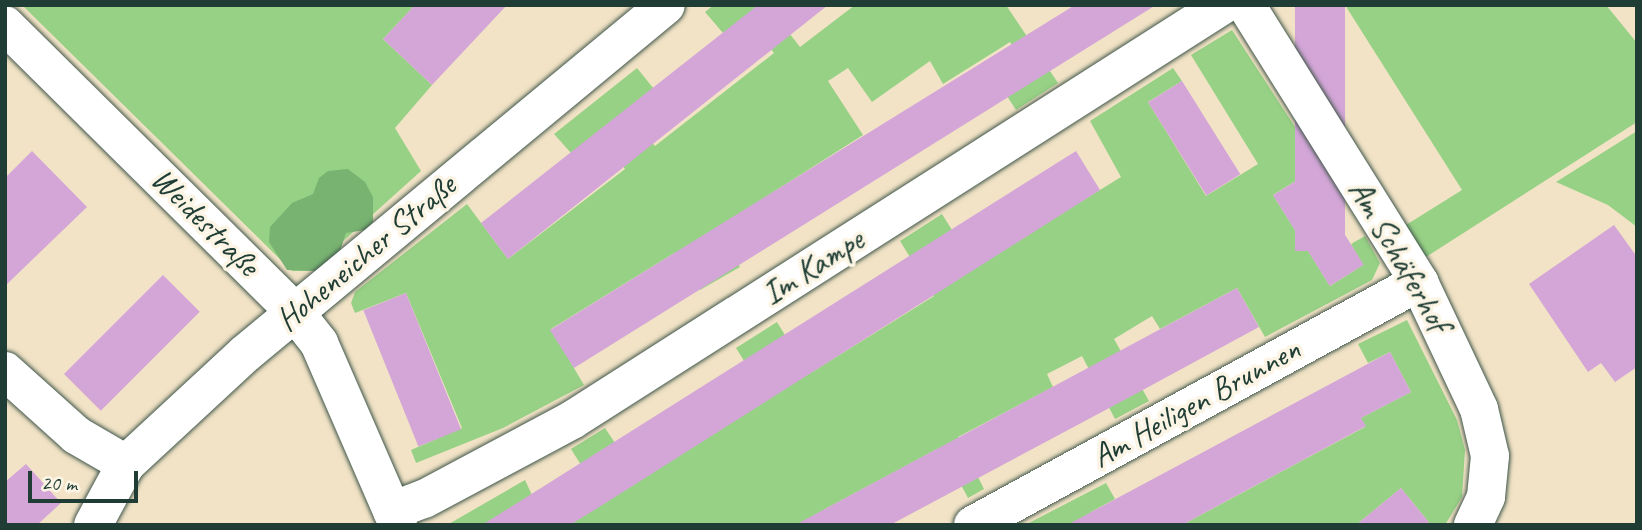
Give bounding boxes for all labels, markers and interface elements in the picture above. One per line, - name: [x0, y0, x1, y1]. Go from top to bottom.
- street label: Weidestraße: [143, 160, 267, 284]
- street label: Hoheneicher Straße: [267, 166, 465, 340]
- street label: Am Schäferhof: [1340, 173, 1458, 339]
- street label: Im Kampe: [755, 221, 871, 313]
- street label: Am Heiligen Brunnen: [1085, 329, 1307, 477]
- scale bar: [32, 456, 142, 500]
- text: 20 m: [41, 470, 77, 496]

